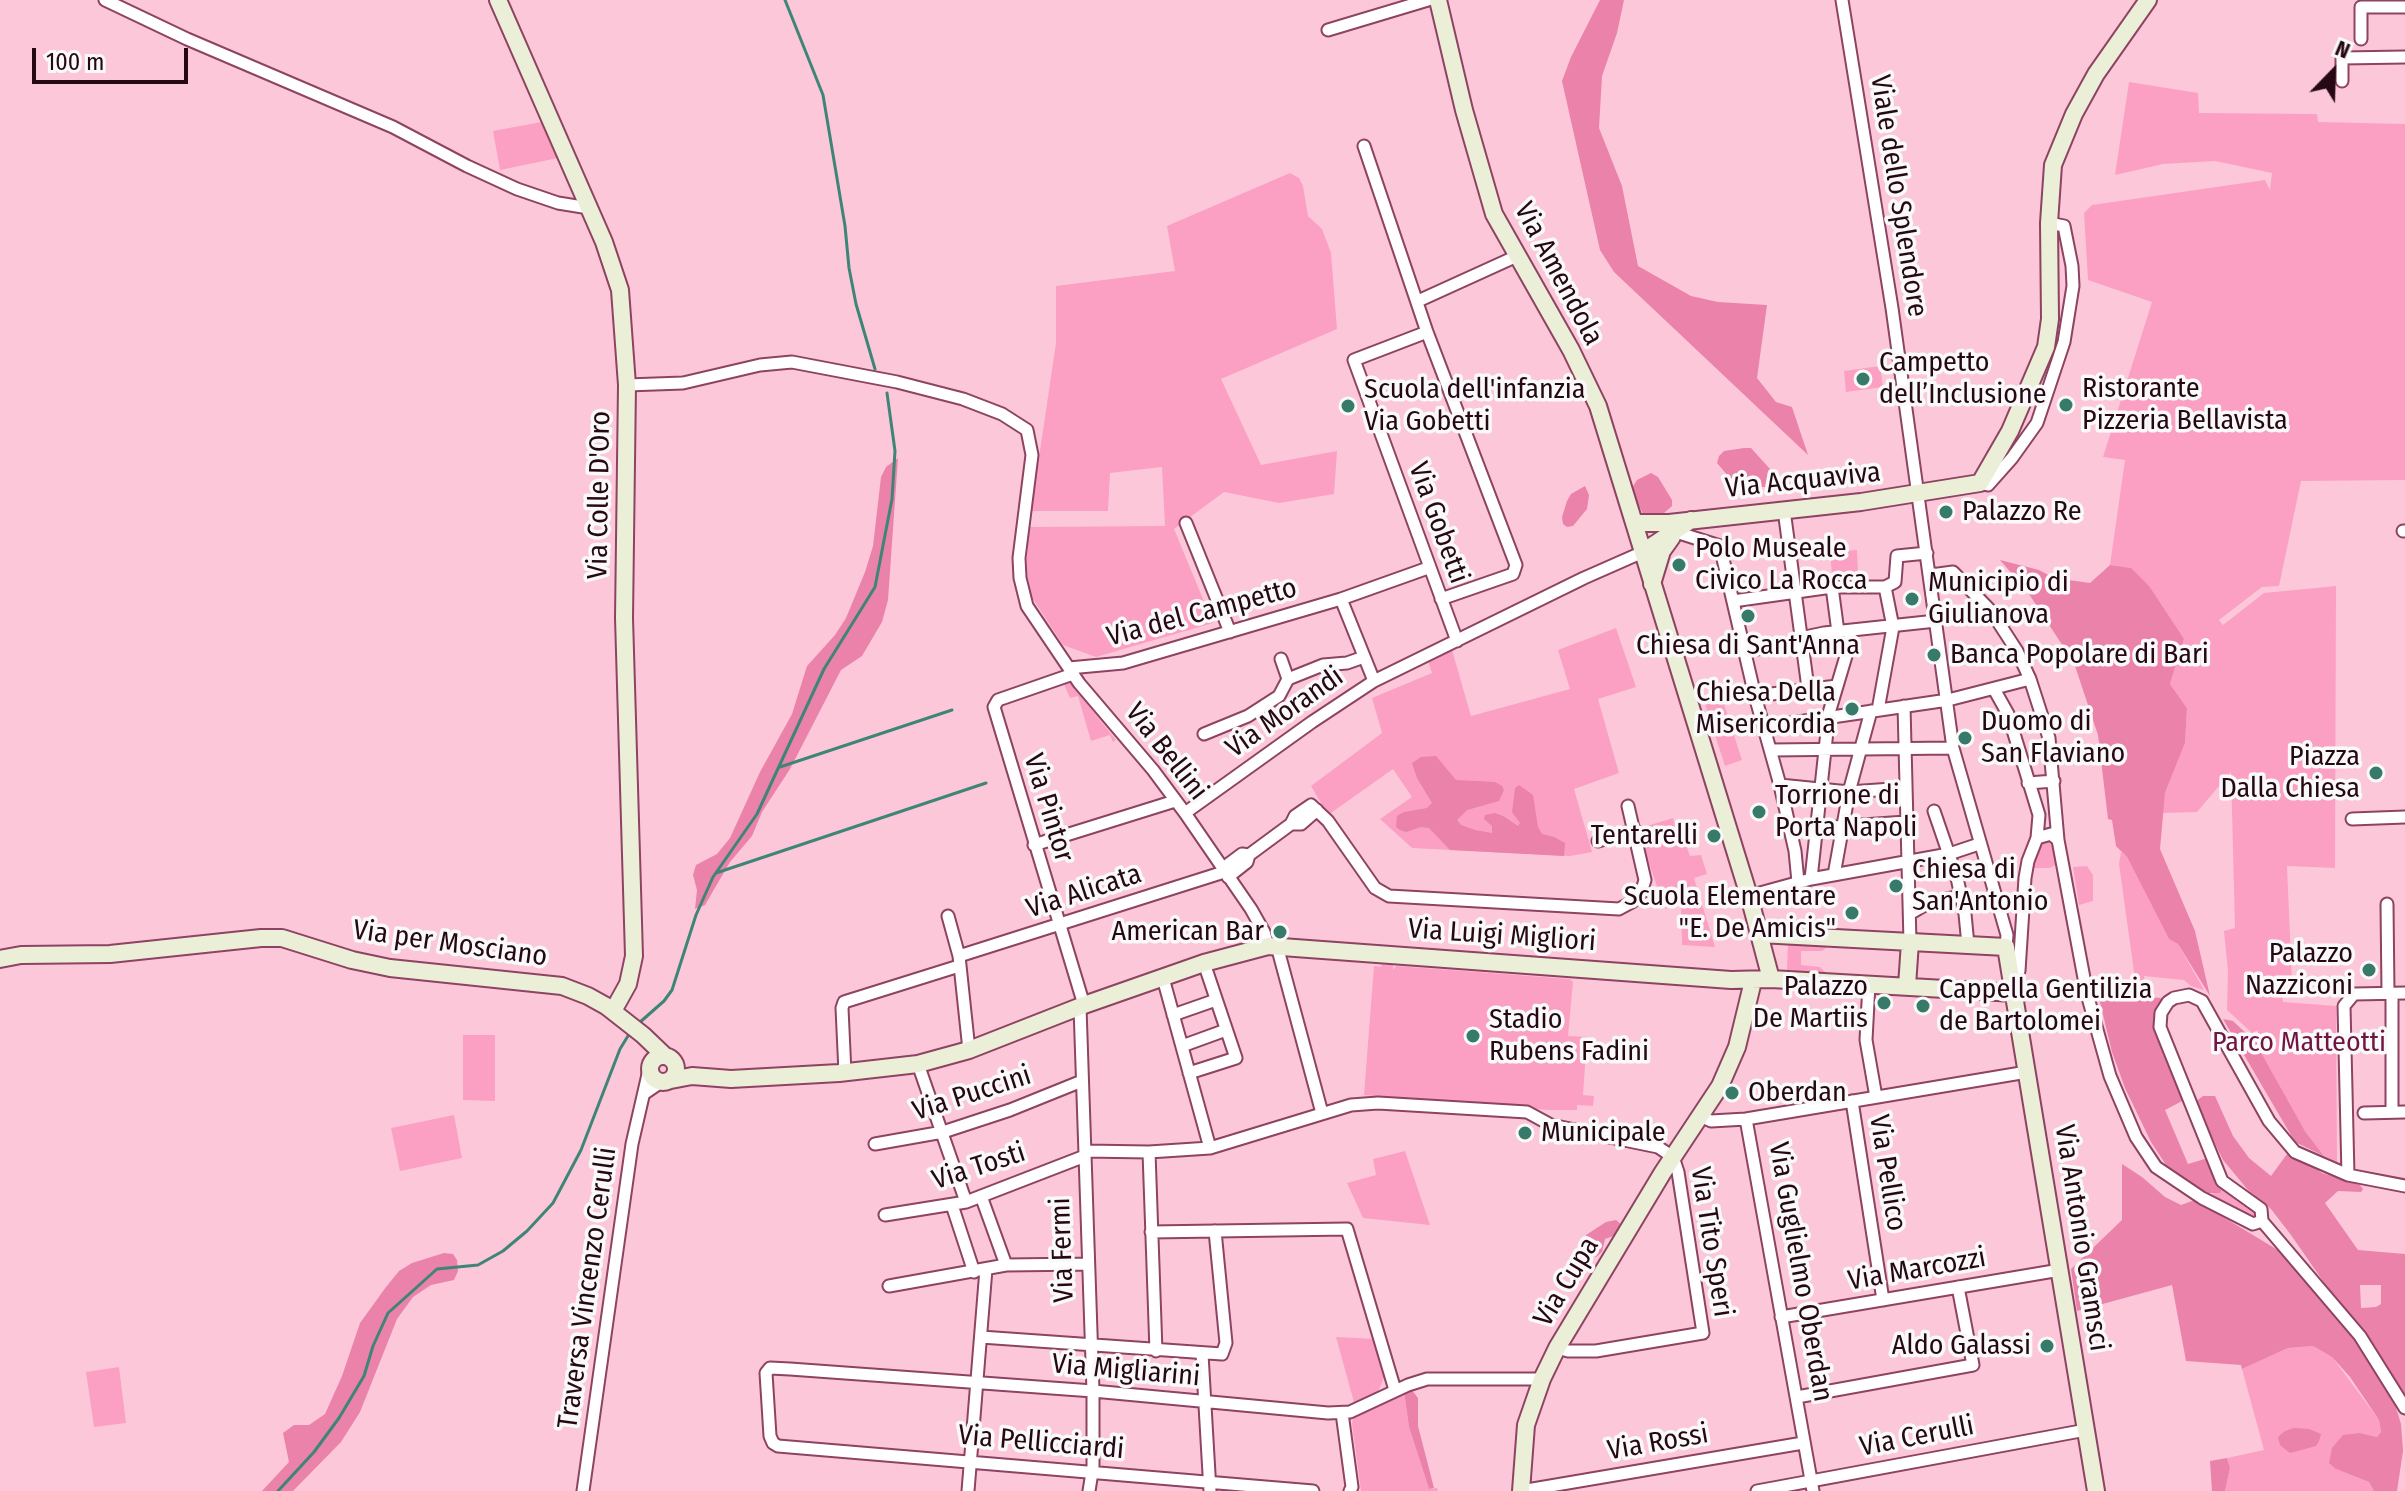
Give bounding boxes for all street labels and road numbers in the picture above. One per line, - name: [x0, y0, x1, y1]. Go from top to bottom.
- street label: Viale dello Splendore: [1862, 73, 1934, 319]
- street label: Via Amendola: [1506, 197, 1610, 351]
- street label: Via Colle D'Oro: [582, 411, 618, 579]
- street label: Via Acquaviva: [1724, 456, 1882, 506]
- street label: Via Gobetti: [1401, 458, 1475, 588]
- street label: Via del Campetto: [1103, 572, 1301, 654]
- street label: Via Morandi: [1220, 660, 1350, 766]
- street label: Via Bellini: [1118, 697, 1214, 807]
- street label: Via Pintor: [1016, 750, 1080, 866]
- street label: Via Alicata: [1022, 858, 1146, 926]
- street label: Via Luigi Migliori: [1407, 913, 1597, 959]
- street label: Via per Mosciano: [351, 914, 549, 974]
- street label: Via Puccini: [909, 1059, 1035, 1129]
- street label: Via Pellico: [1861, 1112, 1913, 1234]
- street label: Via Antonio Gramsci: [2047, 1122, 2115, 1354]
- street label: Via Tosti: [928, 1136, 1030, 1198]
- street label: Via Guglielmo Oberdan: [1761, 1140, 1839, 1404]
- street label: Traversa Vincenzo Cerulli: [552, 1145, 624, 1431]
- street label: Via Tito Speri: [1683, 1165, 1739, 1319]
- street label: Via Fermi: [1044, 1197, 1082, 1303]
- street label: Via Cupa: [1527, 1231, 1607, 1333]
- street label: Via Marcozzi: [1845, 1241, 1989, 1299]
- street label: Via Migliarini: [1051, 1348, 1201, 1394]
- street label: Via Cerulli: [1857, 1410, 1977, 1464]
- street label: Via Rossi: [1605, 1418, 1711, 1468]
- street label: Via Pellicciardi: [957, 1419, 1125, 1467]

